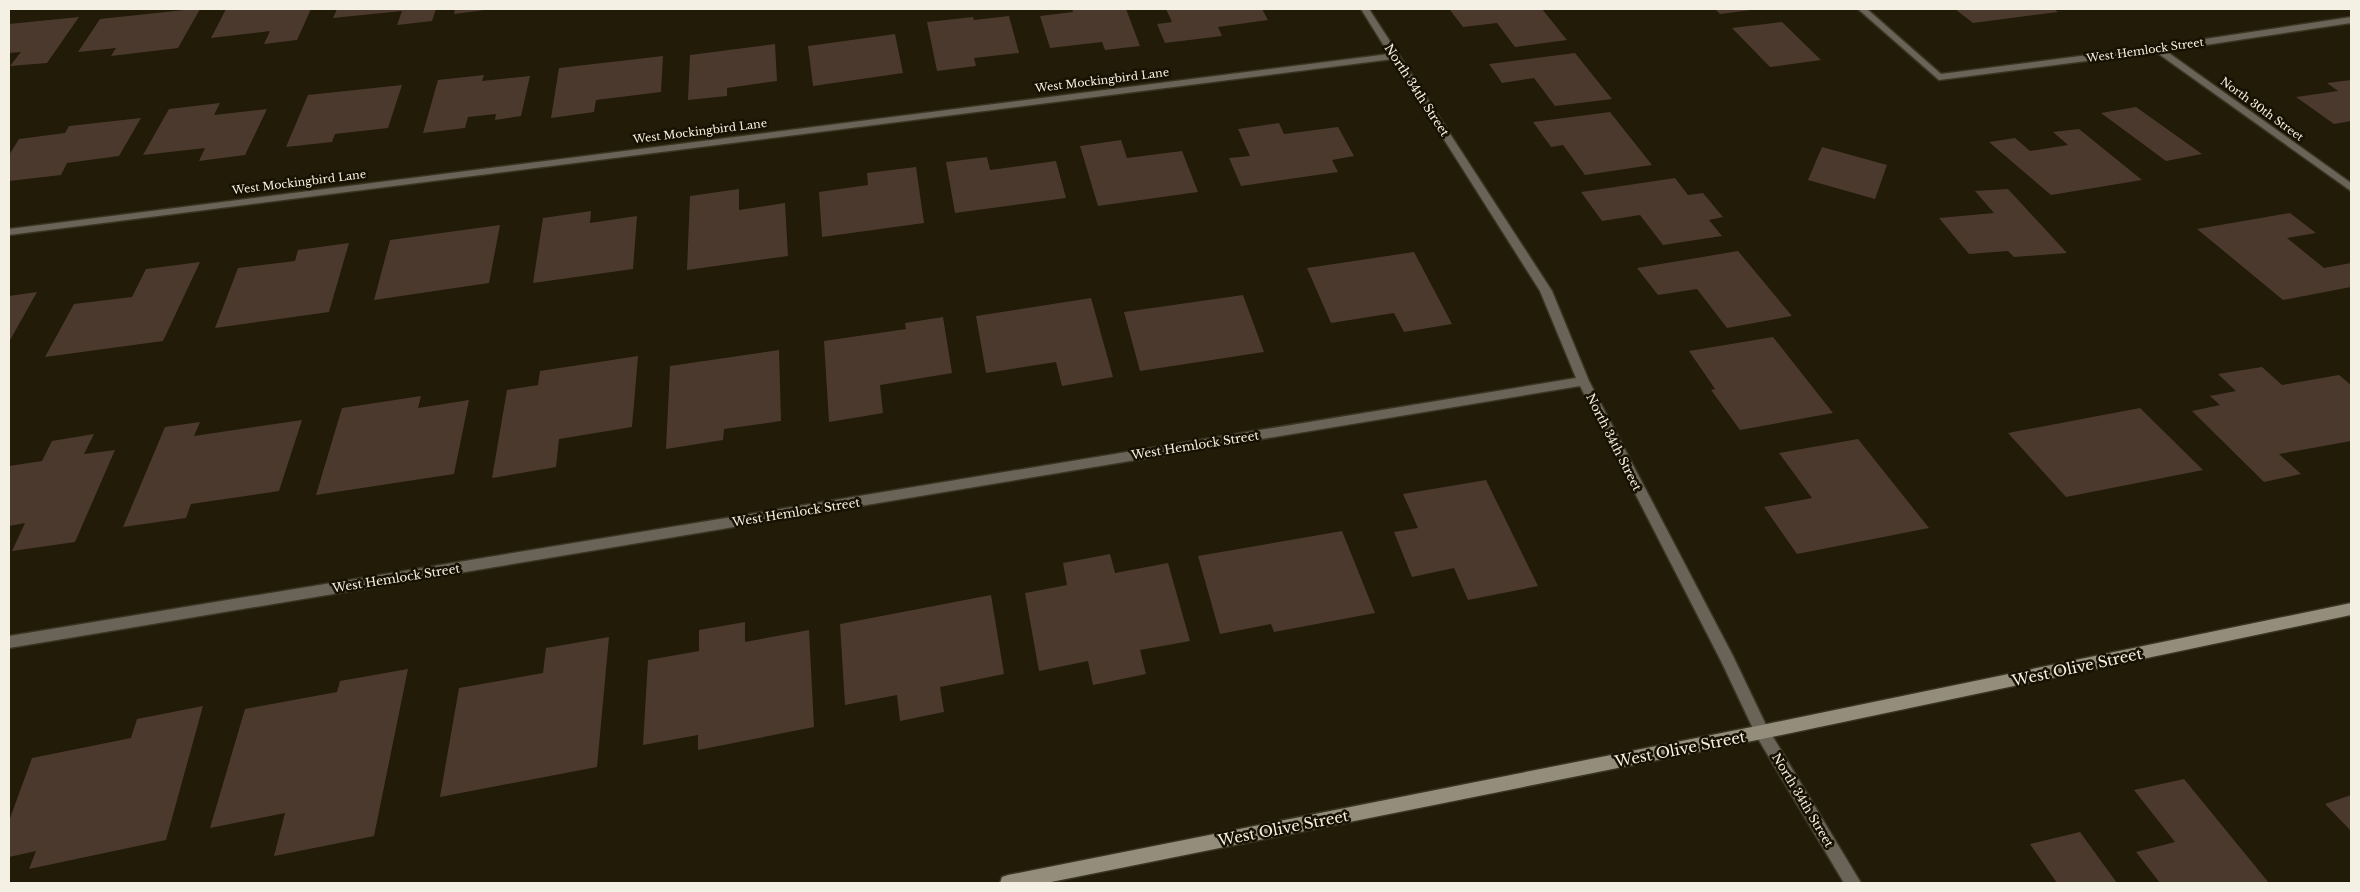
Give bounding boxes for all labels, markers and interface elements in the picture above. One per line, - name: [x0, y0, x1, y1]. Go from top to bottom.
- street label: West Hemlock Street: [2084, 35, 2205, 65]
- street label: North 34th Street: [1382, 41, 1453, 139]
- street label: West Mockingbird Lane: [1033, 65, 1170, 95]
- street label: North 30th Street: [2218, 74, 2307, 144]
- street label: West Mockingbird Lane: [631, 116, 768, 146]
- street label: West Mockingbird Lane: [230, 167, 367, 197]
- street label: North 34th Street: [1583, 391, 1645, 493]
- street label: West Hemlock Street: [1129, 427, 1260, 463]
- street label: West Hemlock Street: [730, 494, 861, 530]
- street label: West Hemlock Street: [330, 560, 461, 596]
- street label: West Olive Street: [2009, 644, 2144, 690]
- street label: West Olive Street: [1612, 727, 1747, 771]
- street label: North 34th Street: [1769, 750, 1837, 850]
- street label: West Olive Street: [1215, 806, 1350, 850]

